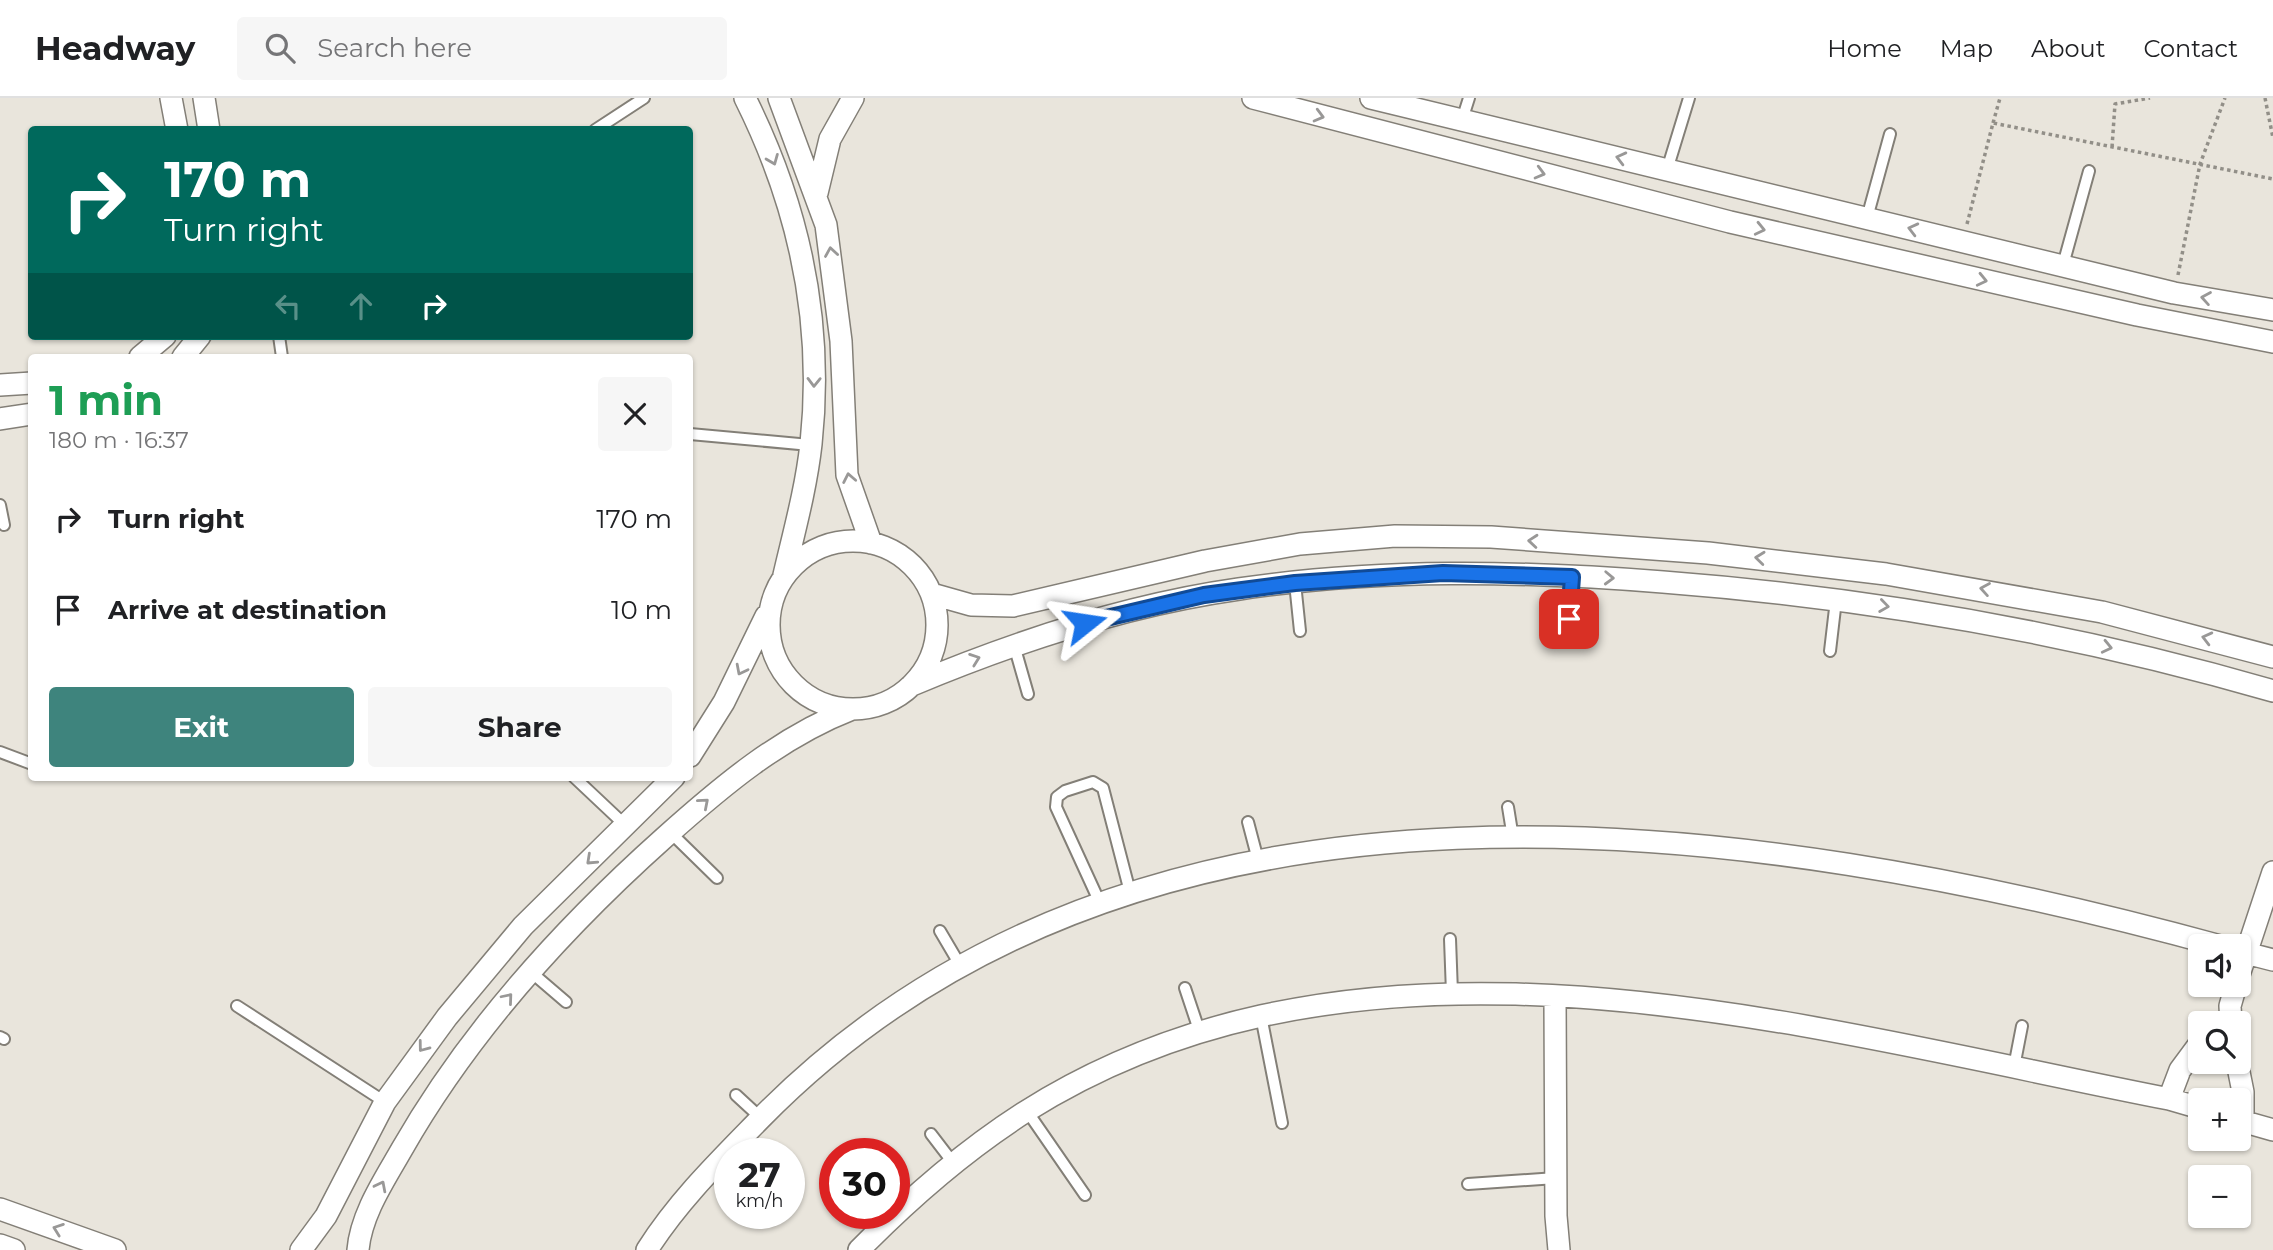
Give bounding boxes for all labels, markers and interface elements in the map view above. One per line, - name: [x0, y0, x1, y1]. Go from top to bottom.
- search box: [237, 17, 727, 80]
- text: Headway: [35, 28, 195, 68]
- icon: search: [261, 29, 299, 67]
- text: Search here: [317, 32, 472, 64]
- text: Home: [1827, 34, 1902, 63]
- text: Map: [1940, 34, 1993, 63]
- text: About: [2031, 34, 2105, 63]
- text: Contact: [2143, 34, 2238, 63]
- one-way arrow: [1313, 107, 1325, 122]
- text: 170 m: [164, 150, 311, 209]
- one-way arrow: [1615, 152, 1627, 167]
- one-way arrow: [765, 153, 779, 165]
- icon: right: [49, 154, 140, 245]
- one-way arrow: [1533, 165, 1545, 179]
- text: Turn right: [164, 210, 324, 249]
- one-way arrow: [1754, 221, 1766, 235]
- one-way arrow: [1907, 223, 1919, 237]
- one-way arrow: [823, 246, 838, 258]
- one-way arrow: [1976, 271, 1988, 286]
- icon: left: [269, 287, 307, 325]
- icon: ahead: [342, 287, 380, 325]
- icon: right: [415, 287, 453, 325]
- one-way arrow: [2200, 291, 2212, 306]
- text: 1 min: [49, 374, 163, 426]
- button: close: [598, 377, 672, 451]
- one-way arrow: [806, 378, 822, 388]
- text: 180 m · 16:37: [49, 426, 189, 454]
- one-way arrow: [842, 472, 857, 484]
- icon: right: [49, 500, 87, 538]
- text: Turn right: [108, 503, 244, 535]
- text: 170 m: [596, 503, 672, 535]
- one-way arrow: [1527, 534, 1538, 549]
- one-way arrow: [1754, 551, 1766, 566]
- one-way arrow: [1603, 571, 1614, 586]
- one-way arrow: [1979, 582, 1991, 597]
- position arrow: [1048, 586, 1122, 660]
- pin: [1539, 589, 1599, 649]
- icon: arrive: [49, 591, 87, 629]
- text: Arrive at destination: [108, 594, 387, 626]
- text: 10 m: [611, 594, 672, 626]
- one-way arrow: [1878, 599, 1889, 614]
- icon: arrive: [1550, 600, 1588, 638]
- one-way arrow: [2201, 632, 2213, 646]
- one-way arrow: [2101, 639, 2113, 653]
- one-way arrow: [969, 654, 981, 668]
- one-way arrow: [736, 662, 750, 675]
- button: Exit: [49, 687, 354, 767]
- button: Share: [368, 687, 672, 767]
- one-way arrow: [695, 799, 708, 811]
- one-way arrow: [586, 851, 599, 864]
- map controls: [2188, 934, 2251, 1228]
- button: sound: [2188, 934, 2251, 997]
- one-way arrow: [500, 993, 512, 1006]
- button: search: [2188, 1011, 2251, 1074]
- one-way arrow: [419, 1040, 432, 1052]
- button: +: [2188, 1088, 2251, 1151]
- speed limit sign: 30: [819, 1138, 910, 1229]
- text: 27: [738, 1153, 781, 1196]
- button: −: [2188, 1165, 2251, 1228]
- one-way arrow: [373, 1181, 387, 1193]
- text: km/h: [735, 1190, 784, 1212]
- one-way arrow: [52, 1223, 64, 1237]

